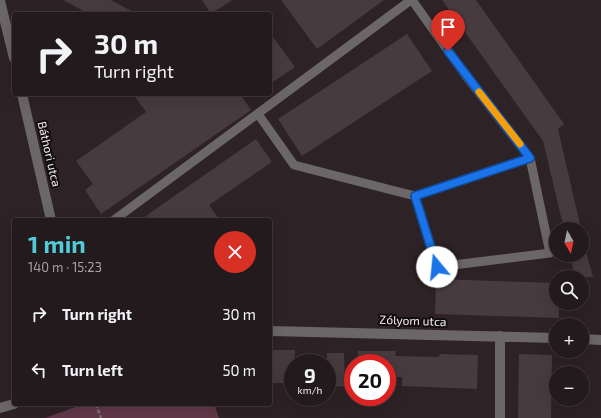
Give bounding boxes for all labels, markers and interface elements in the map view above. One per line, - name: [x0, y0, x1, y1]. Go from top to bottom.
- pin: [431, 10, 465, 51]
- icon: arrive: [437, 16, 459, 38]
- text: 30 m: [94, 26, 158, 60]
- icon: right: [28, 28, 80, 80]
- text: Turn right: [94, 60, 174, 82]
- street label: Báthori utca: [36, 120, 64, 188]
- north arrow: [549, 222, 589, 262]
- map controls: [549, 222, 589, 406]
- text: 1 min: [28, 229, 86, 258]
- button: close: [214, 231, 256, 273]
- position arrow: [416, 246, 458, 288]
- text: 140 m · 15:23: [28, 259, 102, 275]
- button: search: [549, 270, 589, 310]
- icon: right: [28, 303, 50, 325]
- text: Turn right: [62, 305, 132, 323]
- text: 30 m: [222, 305, 256, 323]
- street label: Zólyom utca: [379, 312, 447, 328]
- button: +: [549, 318, 589, 358]
- speed limit sign: 20: [344, 354, 396, 406]
- icon: left: [28, 359, 50, 381]
- text: Turn left: [62, 361, 123, 379]
- text: 50 m: [222, 361, 256, 379]
- text: 9: [304, 363, 316, 387]
- button: −: [549, 366, 589, 406]
- text: km/h: [298, 384, 322, 396]

